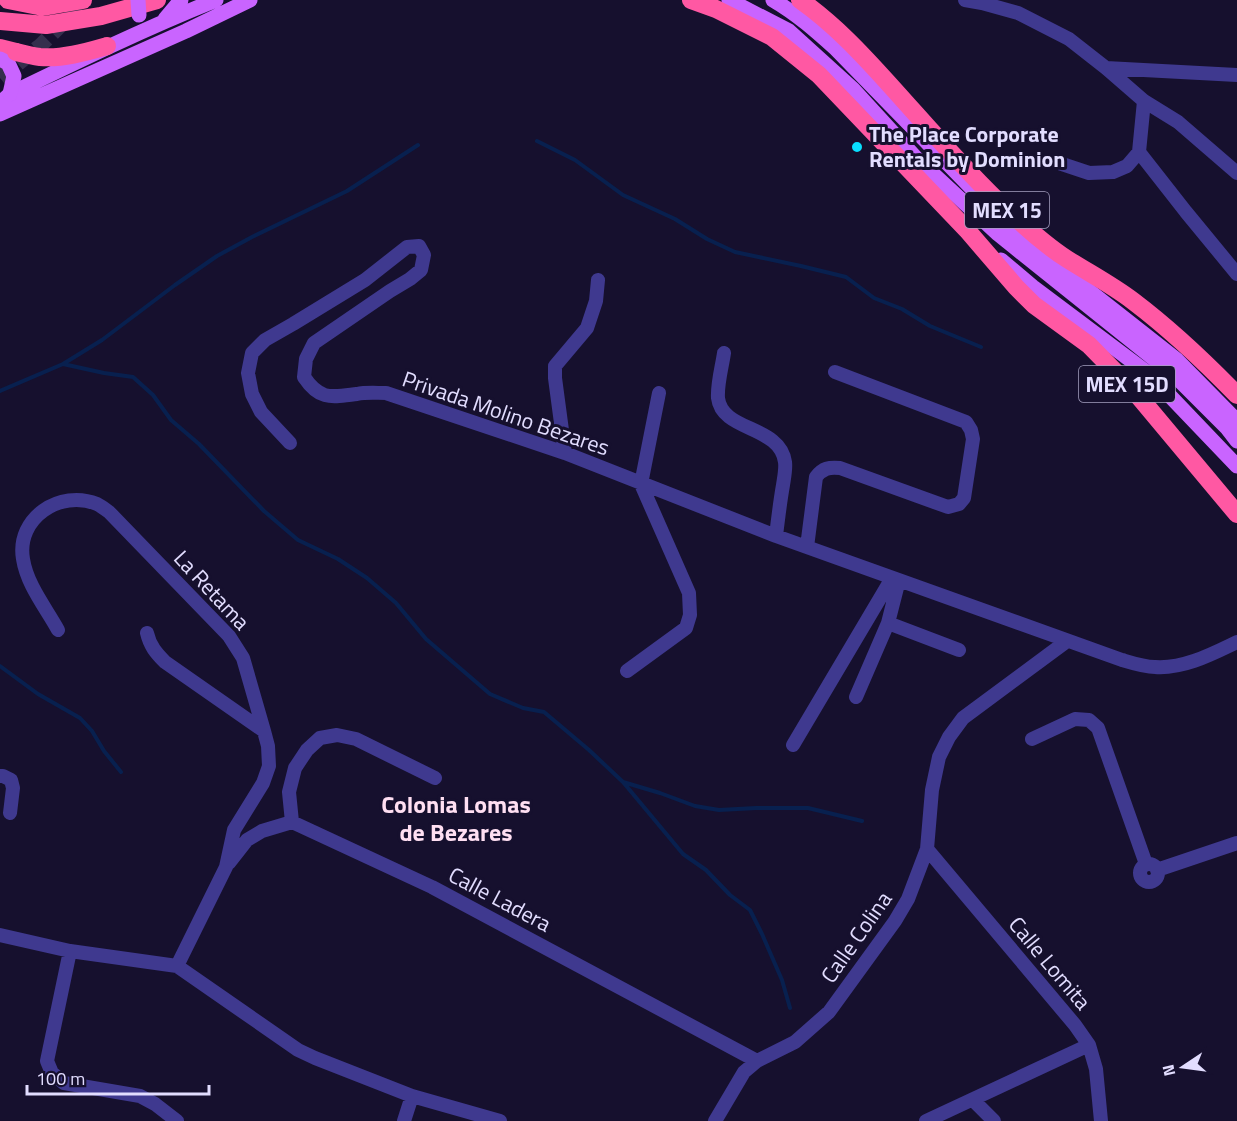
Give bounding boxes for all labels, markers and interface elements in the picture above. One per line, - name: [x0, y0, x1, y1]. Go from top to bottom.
- place label: The Place Corporate Rentals by Dominion: [869, 117, 1065, 176]
- marker: The Place Corporate Rentals by Dominion: [850, 140, 864, 154]
- road number: MEX 15: [965, 192, 1049, 228]
- street label: Privada Molino Bezares: [398, 362, 614, 464]
- road number: MEX 15D: [1079, 366, 1175, 402]
- street label: La Retama: [166, 542, 258, 638]
- district label: Colonia Lomas de Bezares: [381, 786, 531, 850]
- street label: Calle Ladera: [443, 858, 557, 940]
- street label: Calle Colina: [812, 884, 900, 990]
- street label: Calle Lomita: [1001, 909, 1099, 1017]
- north arrow: [1153, 1037, 1213, 1097]
- scale bar: [27, 1058, 208, 1096]
- text: N: [1155, 1062, 1181, 1078]
- text: 100 m: [36, 1065, 85, 1092]

